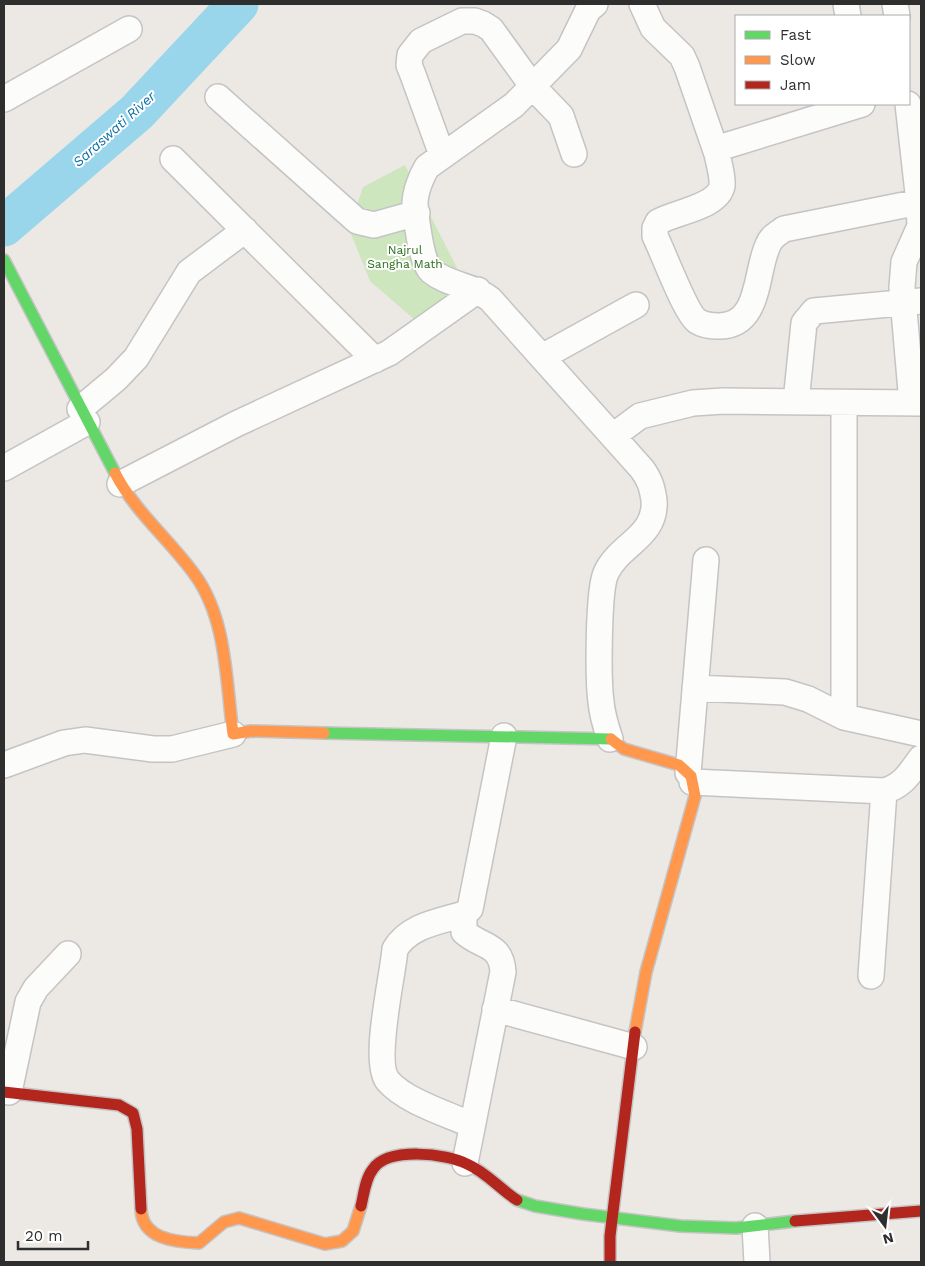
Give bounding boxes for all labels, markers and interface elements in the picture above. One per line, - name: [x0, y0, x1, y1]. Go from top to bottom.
- legend: [735, 15, 910, 105]
- text: Fast: [780, 26, 812, 44]
- text: Slow: [780, 51, 816, 69]
- text: Jam: [780, 76, 811, 94]
- water label: Saraswati River: [70, 88, 159, 170]
- park label: Najrul Sangha Math: [367, 243, 443, 271]
- north arrow: [860, 1201, 910, 1251]
- scale bar: [18, 1218, 88, 1250]
- text: 20 m: [25, 1227, 63, 1245]
- text: N: [881, 1229, 895, 1248]

